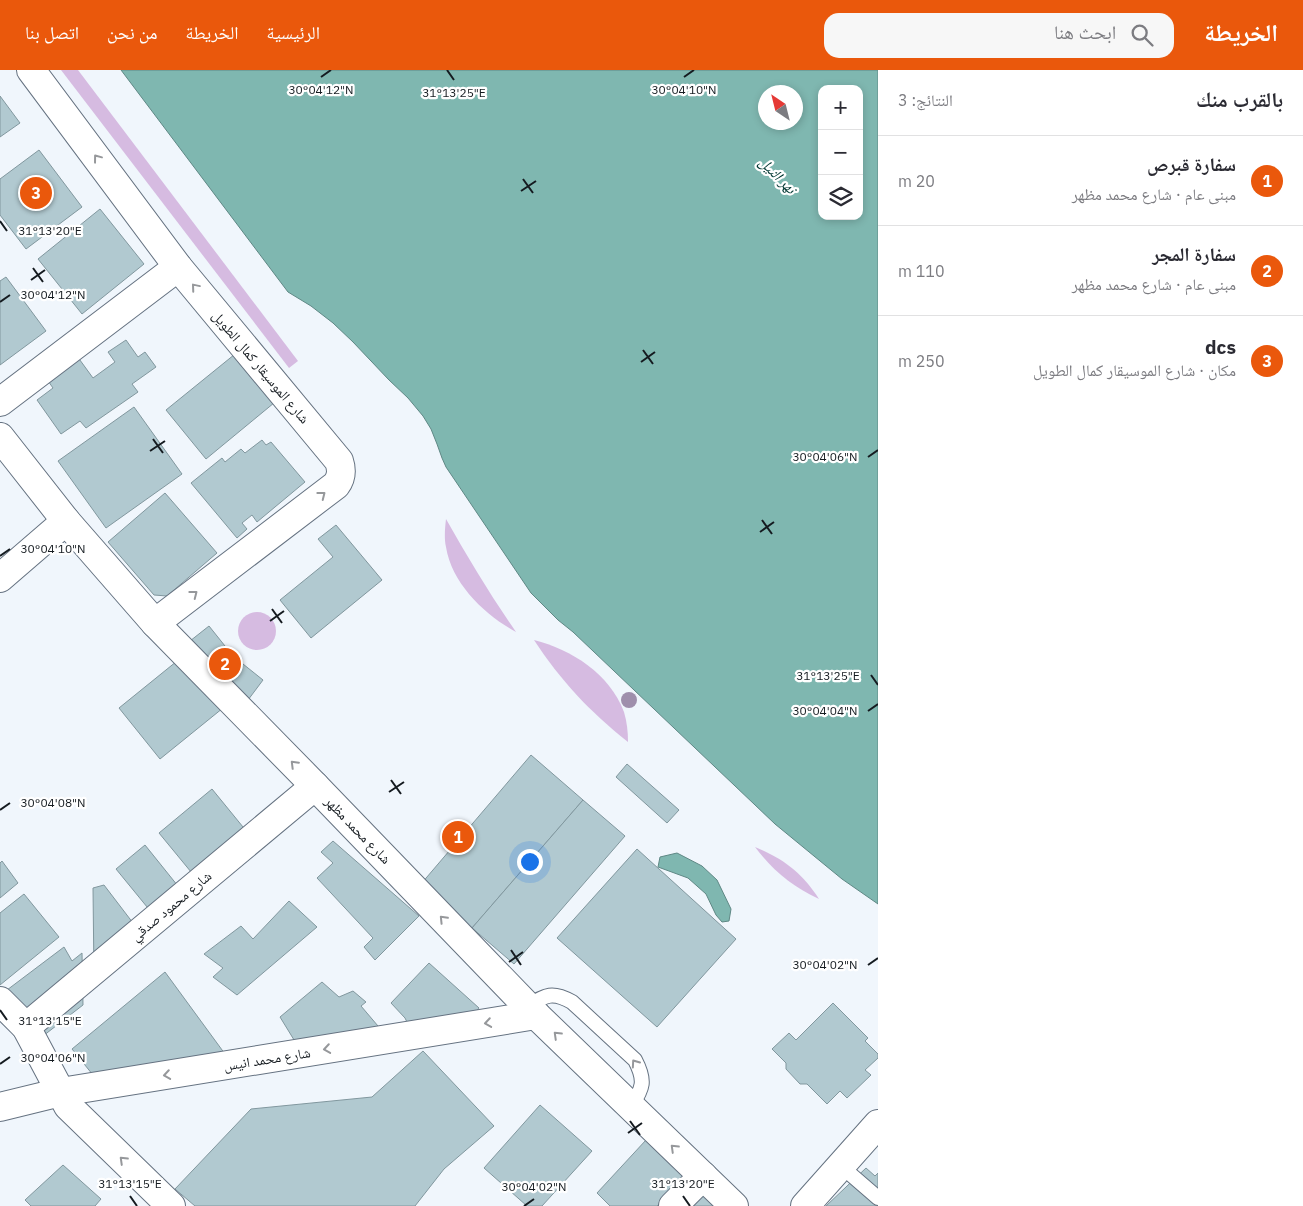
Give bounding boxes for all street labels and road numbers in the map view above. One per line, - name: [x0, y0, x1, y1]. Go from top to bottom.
- street label: شارع الموسيقار كمال الطويل: [208, 307, 314, 428]
- street label: شارع محمد مظهر: [320, 792, 395, 868]
- street label: شارع محمود صدقي: [127, 867, 217, 947]
- street label: شارع محمد انيس: [222, 1043, 312, 1076]

